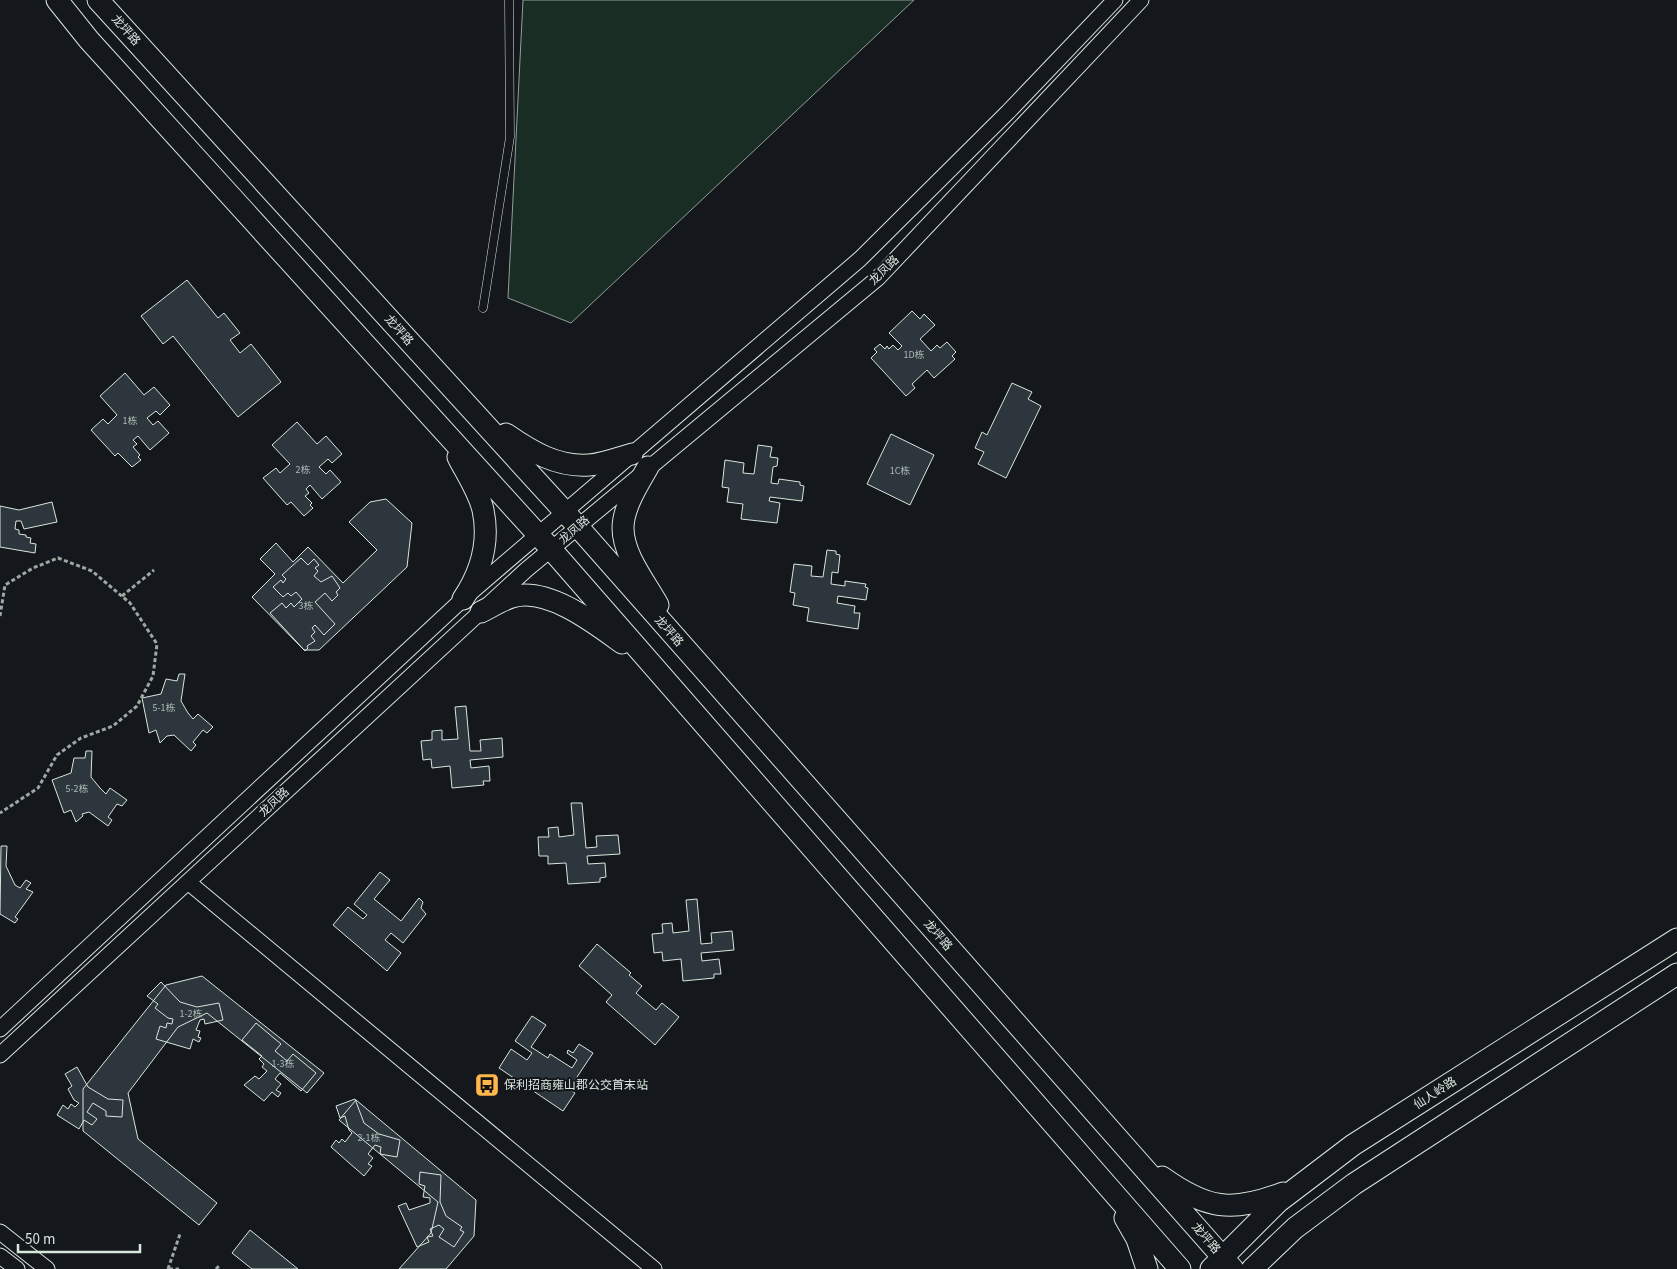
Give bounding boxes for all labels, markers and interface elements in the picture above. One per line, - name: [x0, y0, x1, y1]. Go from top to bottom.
- street label: 龙坪路: [107, 11, 144, 49]
- street label: 龙凤路: [865, 252, 903, 289]
- street label: 龙坪路: [380, 311, 417, 349]
- house number: 1D栋: [903, 348, 925, 362]
- house number: 1栋: [123, 414, 137, 428]
- house number: 2栋: [296, 463, 310, 477]
- house number: 1C栋: [890, 464, 910, 478]
- street label: 龙凤路: [555, 512, 593, 549]
- house number: 3栋: [299, 599, 313, 613]
- street label: 龙坪路: [650, 612, 687, 650]
- house number: 5-1栋: [152, 701, 176, 715]
- house number: 5-2栋: [65, 782, 89, 796]
- street label: 龙凤路: [255, 784, 293, 821]
- street label: 龙坪路: [919, 916, 956, 954]
- house number: 1-2栋: [179, 1007, 203, 1021]
- house number: 1-3栋: [271, 1057, 295, 1071]
- bus stop icon: 保利招商雍山郡公交首末站: [474, 1072, 500, 1098]
- street label: 仙人岭路: [1411, 1073, 1460, 1114]
- place label: 保利招商雍山郡公交首末站: [504, 1077, 648, 1094]
- house number: 2-1栋: [357, 1131, 381, 1145]
- street label: 龙坪路: [1187, 1219, 1224, 1257]
- scale bar: [18, 1222, 140, 1254]
- text: 50 m: [25, 1229, 55, 1250]

